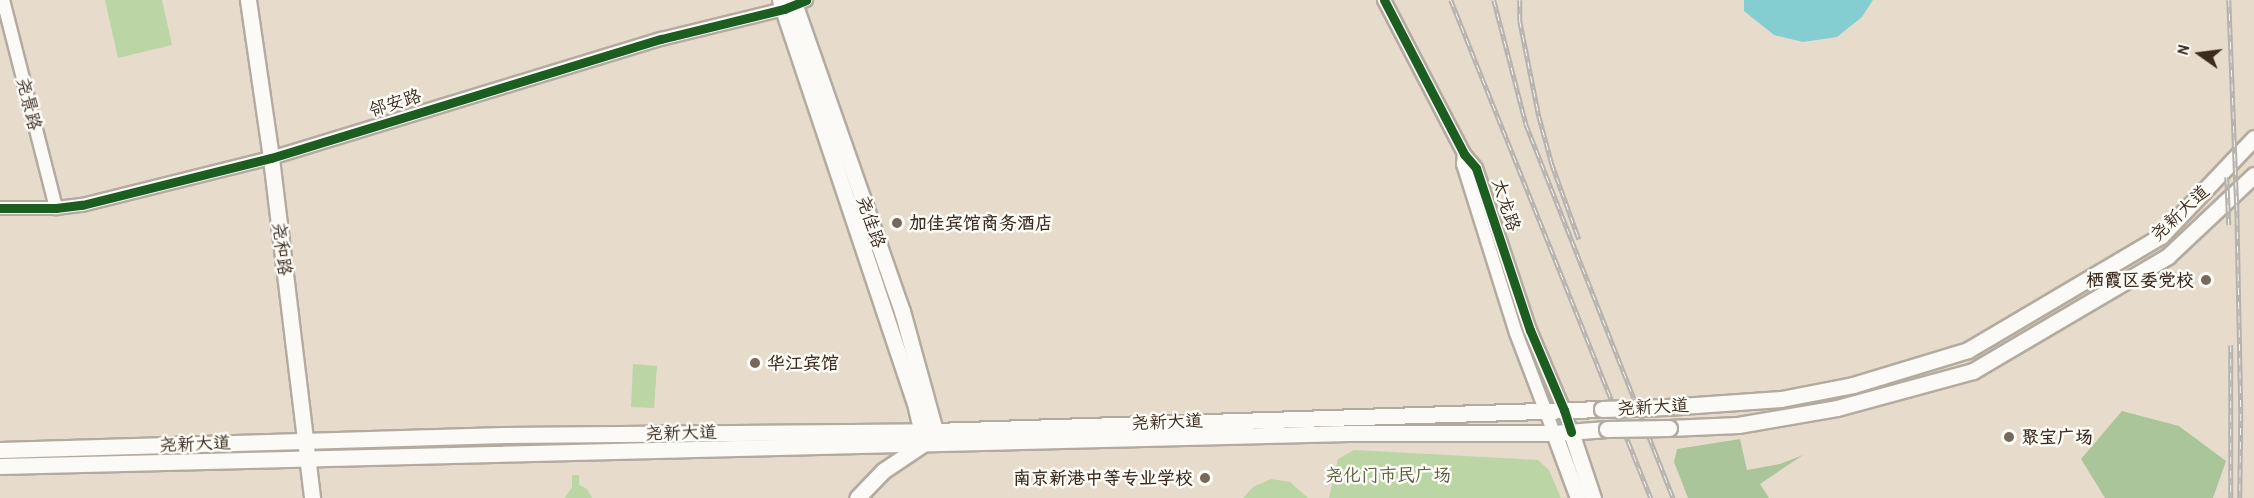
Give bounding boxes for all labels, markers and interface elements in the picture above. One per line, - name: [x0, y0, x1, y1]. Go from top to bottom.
- north arrow: [2170, 24, 2230, 84]
- text: N: [2171, 43, 2194, 56]
- street label: 尧景路: [12, 75, 46, 133]
- street label: 邻安路: [366, 85, 424, 121]
- street label: 太龙路: [1487, 176, 1525, 234]
- street label: 尧新大道: [2146, 181, 2214, 245]
- street label: 尧佳路: [852, 193, 890, 251]
- place label: 加佳宾馆商务酒店: [909, 212, 1053, 234]
- marker: 加佳宾馆商务酒店: [890, 216, 904, 230]
- street label: 尧和路: [268, 221, 296, 277]
- place label: 栖霞区委党校: [2086, 269, 2194, 291]
- marker: 栖霞区委党校: [2199, 273, 2213, 287]
- place label: 华江宾馆: [767, 352, 839, 374]
- marker: 华江宾馆: [748, 356, 762, 370]
- street label: 尧新大道: [1616, 394, 1690, 420]
- street label: 尧新大道: [1131, 410, 1203, 434]
- street label: 尧新大道: [645, 422, 717, 444]
- place label: 聚宝广场: [2021, 426, 2093, 448]
- marker: 聚宝广场: [2002, 430, 2016, 444]
- street label: 尧新大道: [159, 432, 231, 456]
- park label: 尧化门市民广场: [1325, 464, 1451, 486]
- place label: 南京新港中等专业学校: [1013, 467, 1193, 489]
- marker: 南京新港中等专业学校: [1198, 471, 1212, 485]

